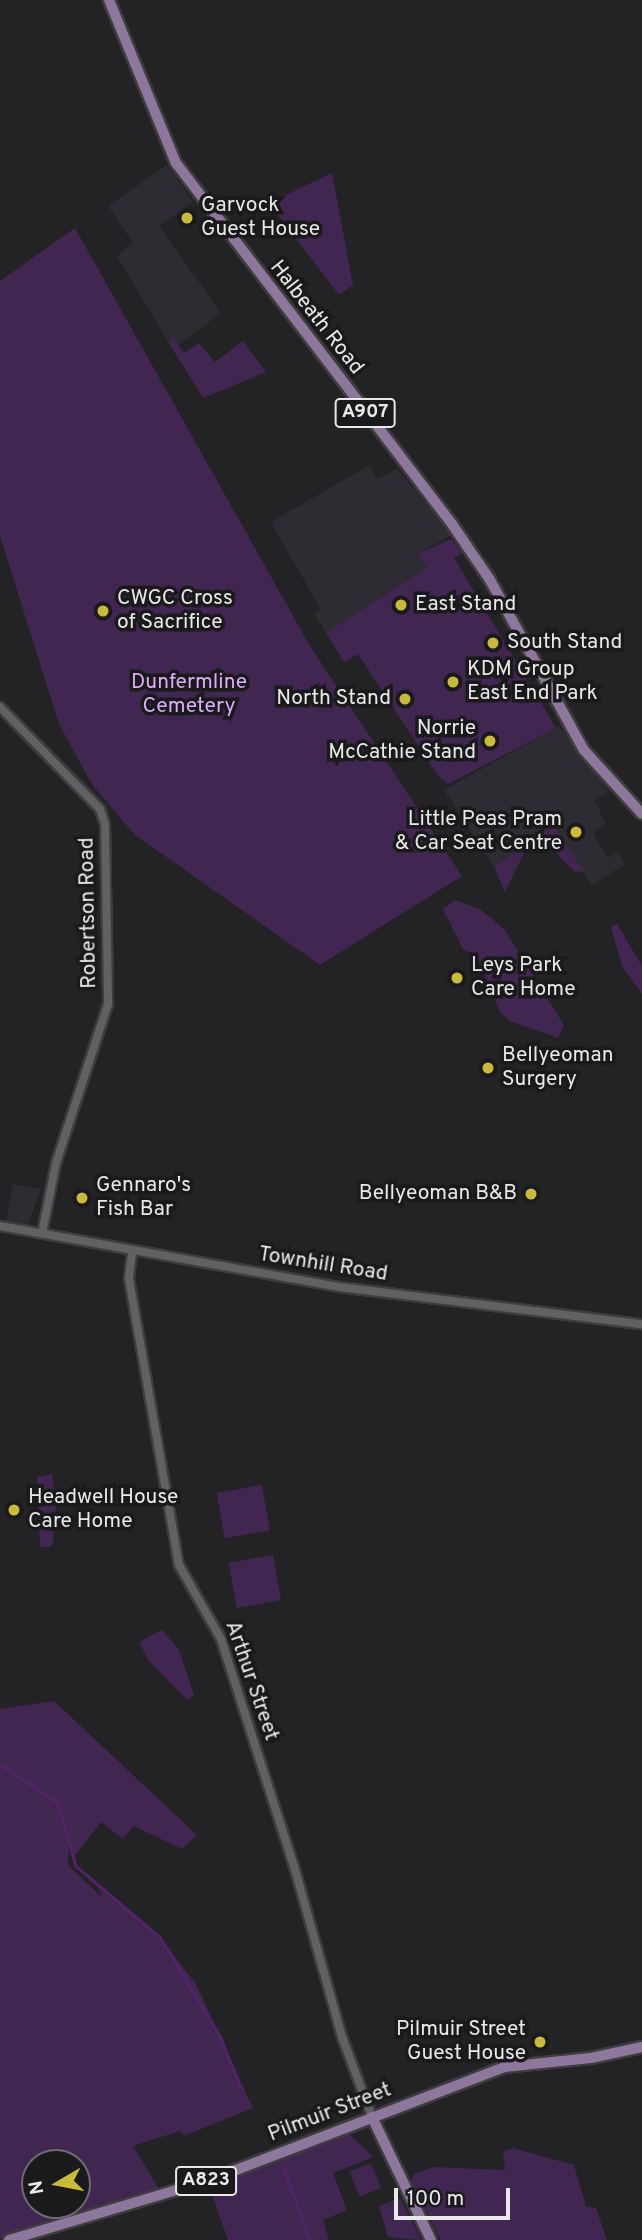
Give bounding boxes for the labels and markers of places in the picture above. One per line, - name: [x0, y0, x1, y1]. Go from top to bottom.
- place label: Garvock Guest House: [201, 193, 320, 243]
- marker: Garvock Guest House: [179, 210, 195, 226]
- place label: CWGC Cross of Sacrifice: [117, 586, 233, 636]
- place label: East Stand: [415, 592, 516, 618]
- marker: East Stand: [393, 597, 409, 613]
- marker: CWGC Cross of Sacrifice: [95, 603, 111, 619]
- place label: South Stand: [507, 630, 622, 656]
- marker: South Stand: [485, 635, 501, 651]
- place label: KDM Group East End Park: [467, 657, 598, 707]
- marker: KDM Group East End Park: [445, 674, 461, 690]
- place label: North Stand: [276, 686, 391, 712]
- marker: North Stand: [397, 691, 413, 707]
- place label: Norrie McCathie Stand: [328, 716, 476, 766]
- marker: Norrie McCathie Stand: [482, 733, 498, 749]
- place label: Little Peas Pram & Car Seat Centre: [395, 807, 562, 857]
- marker: Little Peas Pram & Car Seat Centre: [568, 824, 584, 840]
- place label: Leys Park Care Home: [471, 953, 576, 1003]
- marker: Leys Park Care Home: [449, 970, 465, 986]
- place label: Bellyeoman Surgery: [502, 1043, 614, 1093]
- marker: Bellyeoman Surgery: [480, 1060, 496, 1076]
- place label: Gennaro's Fish Bar: [96, 1173, 191, 1223]
- place label: Bellyeoman B&B: [359, 1181, 517, 1207]
- marker: Bellyeoman B&B: [523, 1186, 539, 1202]
- marker: Gennaro's Fish Bar: [74, 1190, 90, 1206]
- place label: Headwell House Care Home: [28, 1485, 178, 1535]
- marker: Headwell House Care Home: [6, 1502, 22, 1518]
- place label: Pilmuir Street Guest House: [396, 2017, 526, 2067]
- marker: Pilmuir Street Guest House: [532, 2034, 548, 2050]

